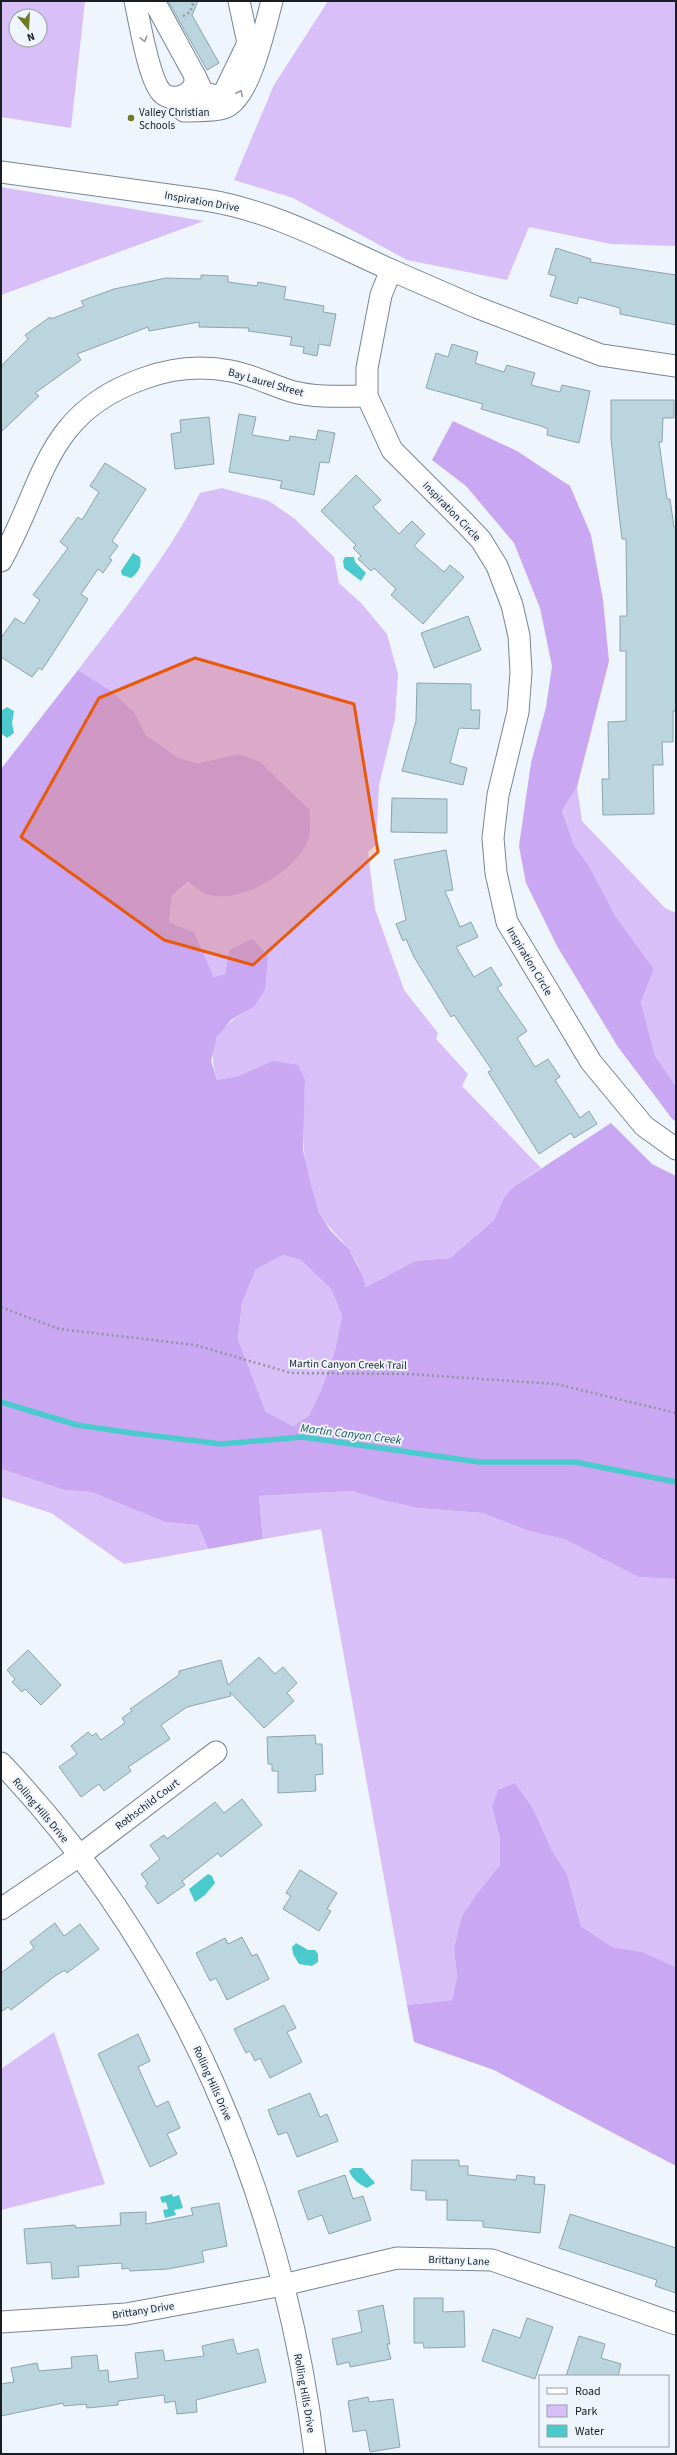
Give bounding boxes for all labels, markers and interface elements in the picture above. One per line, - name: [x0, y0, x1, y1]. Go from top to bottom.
- north arrow: [8, 8, 48, 48]
- text: N: [25, 29, 37, 45]
- one-way arrow: [140, 36, 148, 42]
- one-way arrow: [235, 89, 243, 97]
- place label: Valley Christian Schools: [139, 105, 210, 133]
- marker: Valley Christian Schools: [126, 113, 136, 123]
- street label: Inspiration Drive: [163, 188, 241, 216]
- street label: Bay Laurel Street: [226, 365, 306, 401]
- street label: Inspiration Circle: [419, 478, 484, 545]
- street label: Inspiration Circle: [503, 924, 556, 999]
- street label: Martin Canyon Creek Trail: [289, 1356, 407, 1373]
- water label: Martin Canyon Creek: [299, 1420, 403, 1449]
- street label: Rolling Hills Drive: [9, 1775, 73, 1846]
- street label: Rothschild Court: [112, 1775, 183, 1834]
- street label: Rolling Hills Drive: [189, 2043, 236, 2123]
- street label: Brittany Lane: [428, 2252, 490, 2269]
- street label: Brittany Drive: [111, 2298, 176, 2323]
- street label: Rolling Hills Drive: [290, 2352, 319, 2434]
- legend: [539, 2375, 669, 2447]
- text: Road: [575, 2383, 601, 2400]
- text: Park: [575, 2403, 597, 2420]
- text: Water: [575, 2423, 605, 2440]

